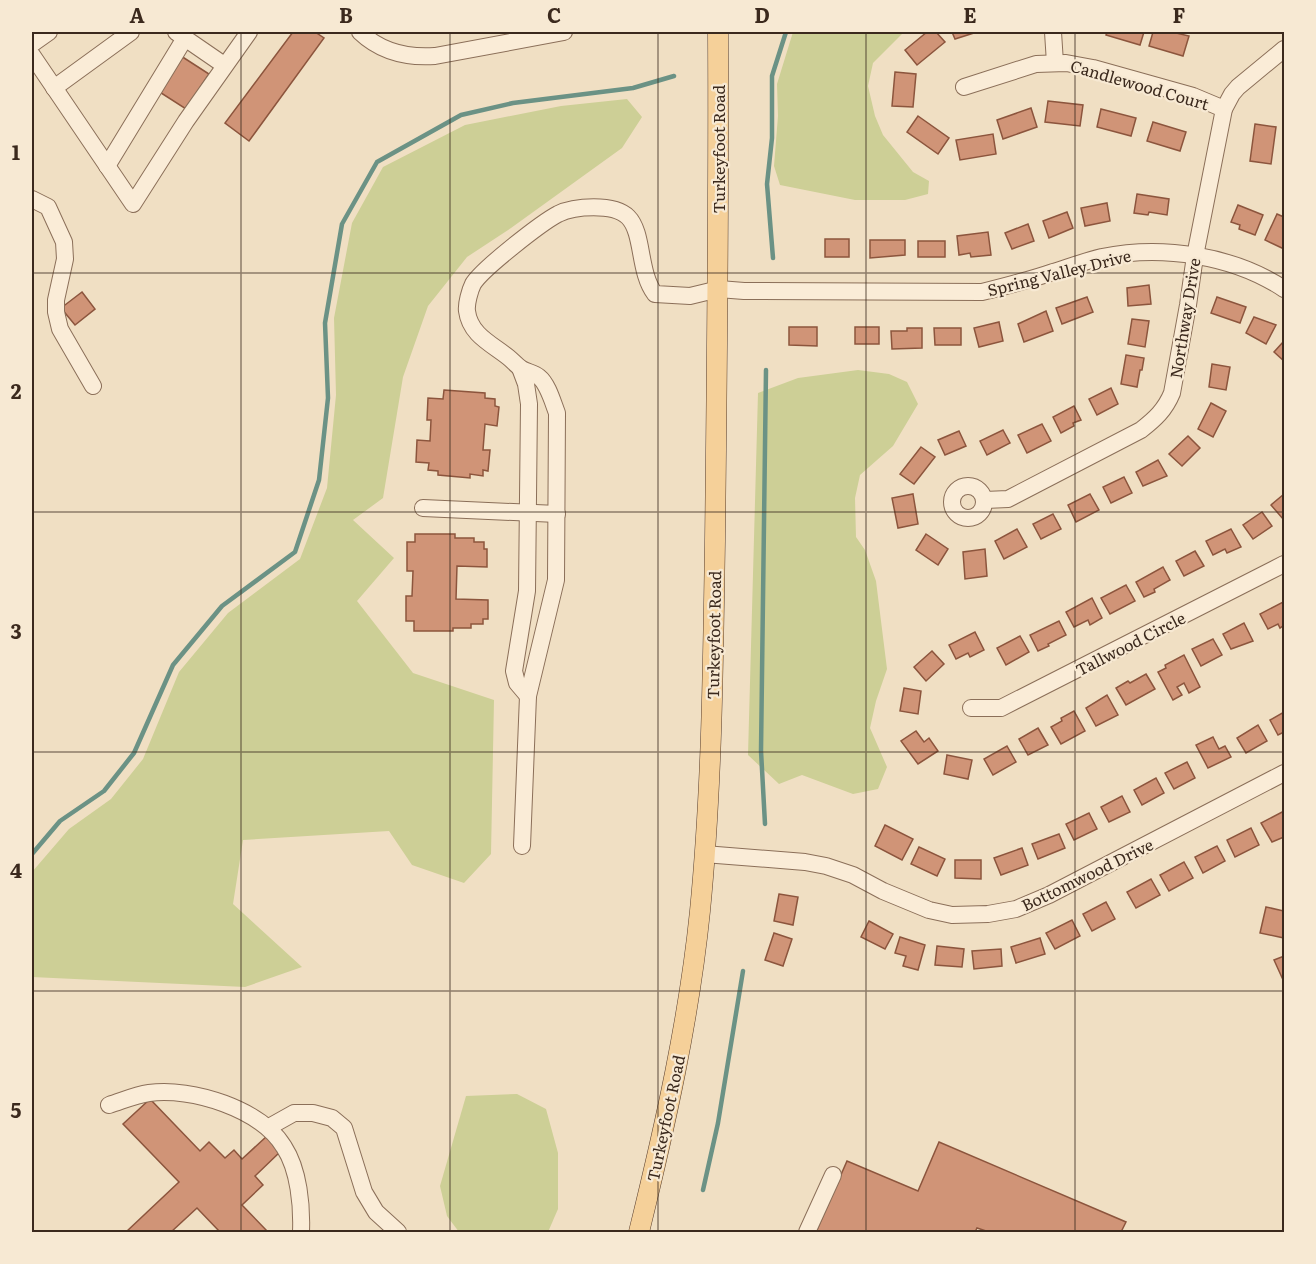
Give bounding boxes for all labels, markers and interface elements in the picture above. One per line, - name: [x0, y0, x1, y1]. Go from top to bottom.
- text: A: [129, 0, 145, 29]
- text: B: [339, 0, 353, 29]
- text: C: [547, 0, 561, 29]
- text: D: [754, 0, 770, 29]
- text: E: [963, 0, 977, 29]
- text: F: [1173, 0, 1186, 29]
- street label: Candlewood Court: [1068, 53, 1213, 115]
- street label: Turkeyfoot Road: [706, 84, 730, 213]
- text: 1: [12, 136, 20, 166]
- street label: Spring Valley Drive: [985, 243, 1133, 301]
- street label: Northway Drive: [1163, 256, 1205, 380]
- text: 2: [11, 375, 22, 405]
- street label: Turkeyfoot Road: [700, 570, 726, 700]
- street label: Tallwood Circle: [1071, 605, 1189, 681]
- text: 3: [10, 615, 22, 645]
- street label: Bottomwood Drive: [1017, 832, 1157, 916]
- text: 4: [10, 854, 22, 884]
- street label: Turkeyfoot Road: [640, 1052, 690, 1183]
- text: 5: [11, 1094, 22, 1124]

